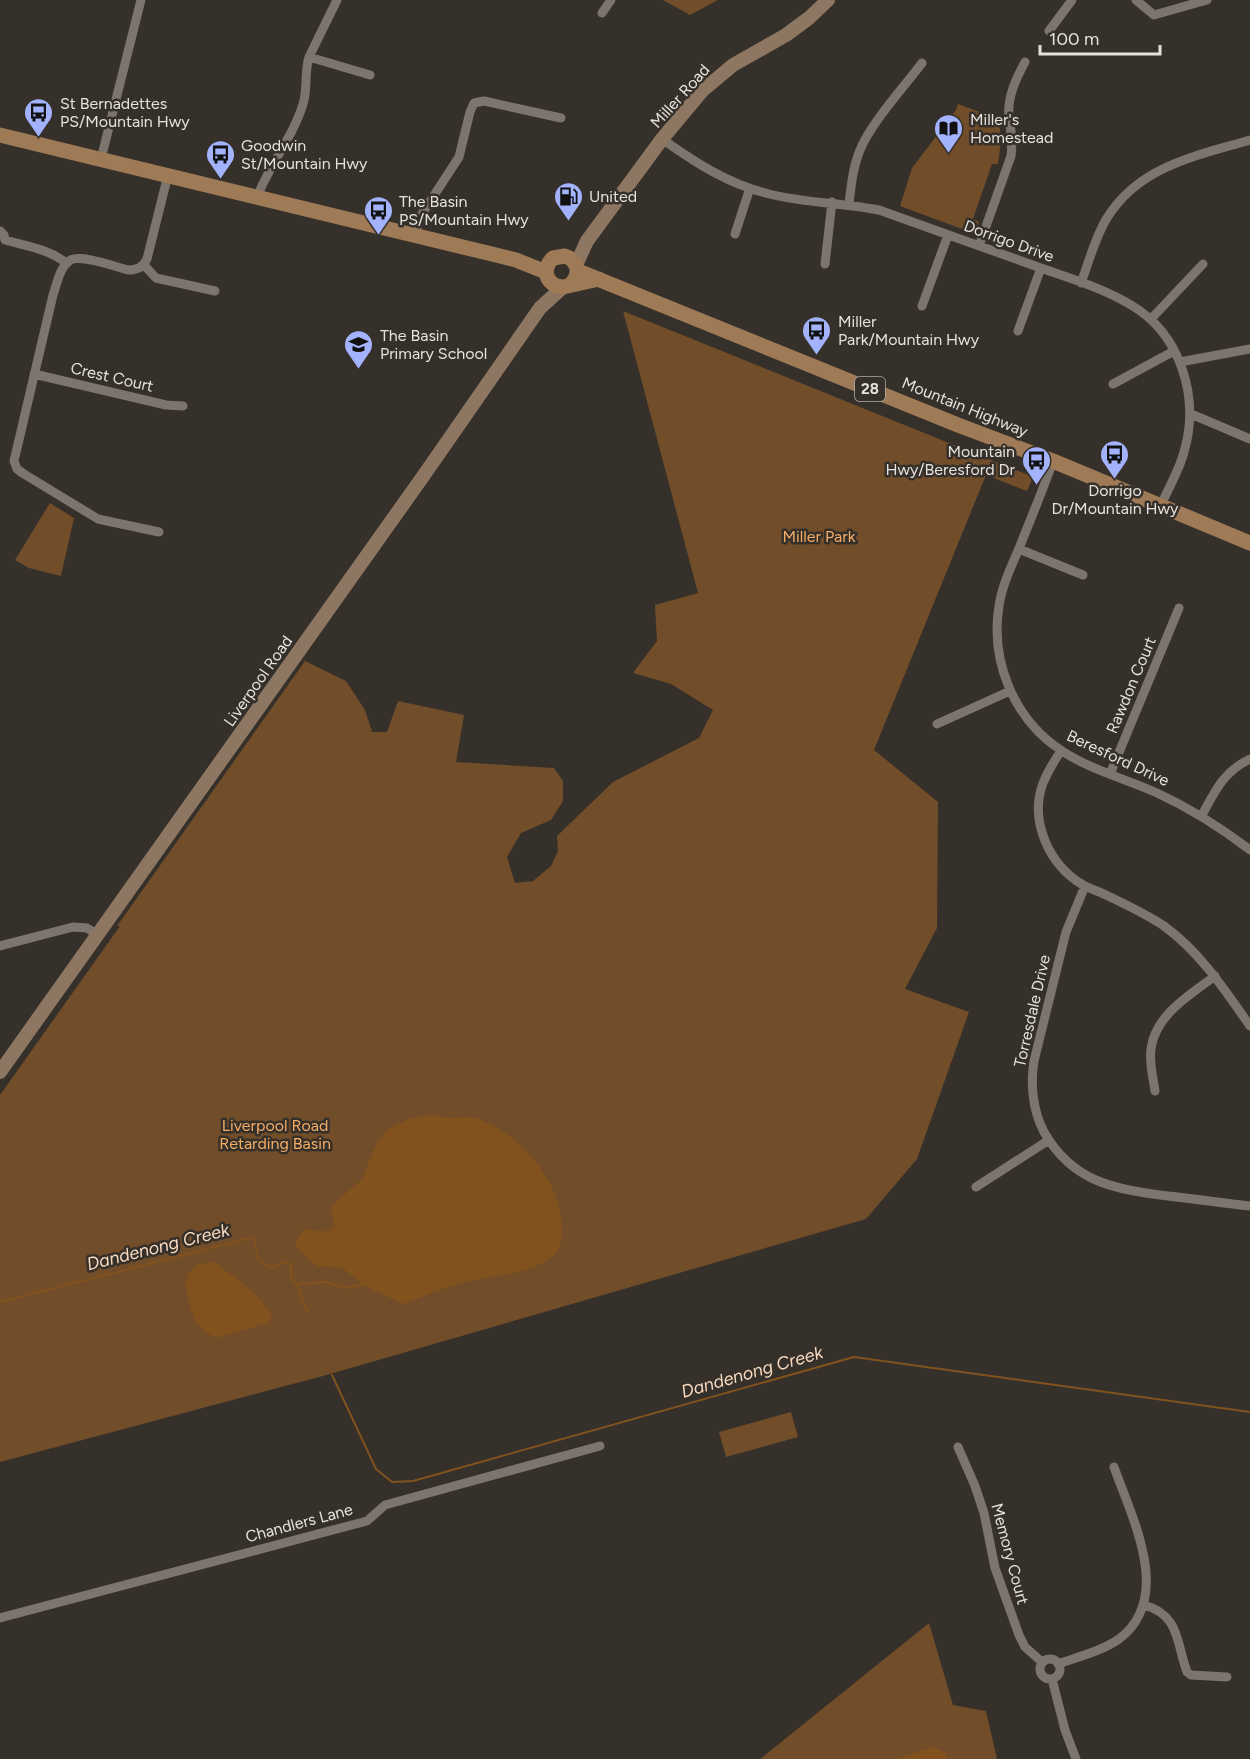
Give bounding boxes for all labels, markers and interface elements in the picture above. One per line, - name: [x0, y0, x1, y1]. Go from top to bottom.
- scale bar: [1040, 18, 1160, 56]
- text: 100 m: [1049, 28, 1099, 50]
- street label: Miller Road: [646, 60, 714, 132]
- place label: St Bernadettes PS/Mountain Hwy: [60, 94, 190, 131]
- bus stop icon: St Bernadettes PS/Mountain Hwy: [23, 96, 55, 138]
- place label: Miller's Homestead: [970, 110, 1053, 147]
- library icon: Miller's Homestead: [933, 112, 965, 154]
- place label: Goodwin St/Mountain Hwy: [241, 136, 368, 173]
- bus stop icon: Goodwin St/Mountain Hwy: [204, 138, 236, 180]
- fuel station icon: United: [552, 180, 584, 222]
- place label: United: [589, 187, 637, 206]
- place label: The Basin PS/Mountain Hwy: [399, 192, 529, 229]
- bus stop icon: The Basin PS/Mountain Hwy: [362, 194, 394, 236]
- street label: Dorrigo Drive: [961, 216, 1057, 266]
- place label: Miller Park/Mountain Hwy: [838, 312, 980, 349]
- bus stop icon: Miller Park/Mountain Hwy: [801, 314, 833, 356]
- place label: The Basin Primary School: [380, 326, 487, 363]
- school or university icon: The Basin Primary School: [343, 328, 375, 370]
- street label: Crest Court: [69, 358, 155, 396]
- street label: Mountain Highway: [899, 373, 1031, 441]
- road number: 28: [855, 377, 885, 401]
- bus stop icon: Dorrigo Dr/Mountain Hwy: [1099, 438, 1131, 480]
- place label: Mountain Hwy/Beresford Dr: [885, 442, 1016, 479]
- bus stop icon: Mountain Hwy/Beresford Dr: [1020, 444, 1052, 486]
- place label: Dorrigo Dr/Mountain Hwy: [1051, 481, 1179, 518]
- park label: Miller Park: [783, 527, 856, 546]
- street label: Liverpool Road: [220, 632, 296, 730]
- street label: Rawdon Court: [1102, 634, 1160, 736]
- street label: Beresford Drive: [1064, 726, 1173, 790]
- street label: Torresdale Drive: [1010, 953, 1054, 1069]
- park label: Liverpool Road Retarding Basin: [219, 1116, 331, 1153]
- water label: Dandenong Creek: [84, 1218, 233, 1275]
- water label: Dandenong Creek: [679, 1341, 827, 1403]
- street label: Chandlers Lane: [243, 1500, 355, 1546]
- street label: Memory Court: [987, 1501, 1033, 1607]

